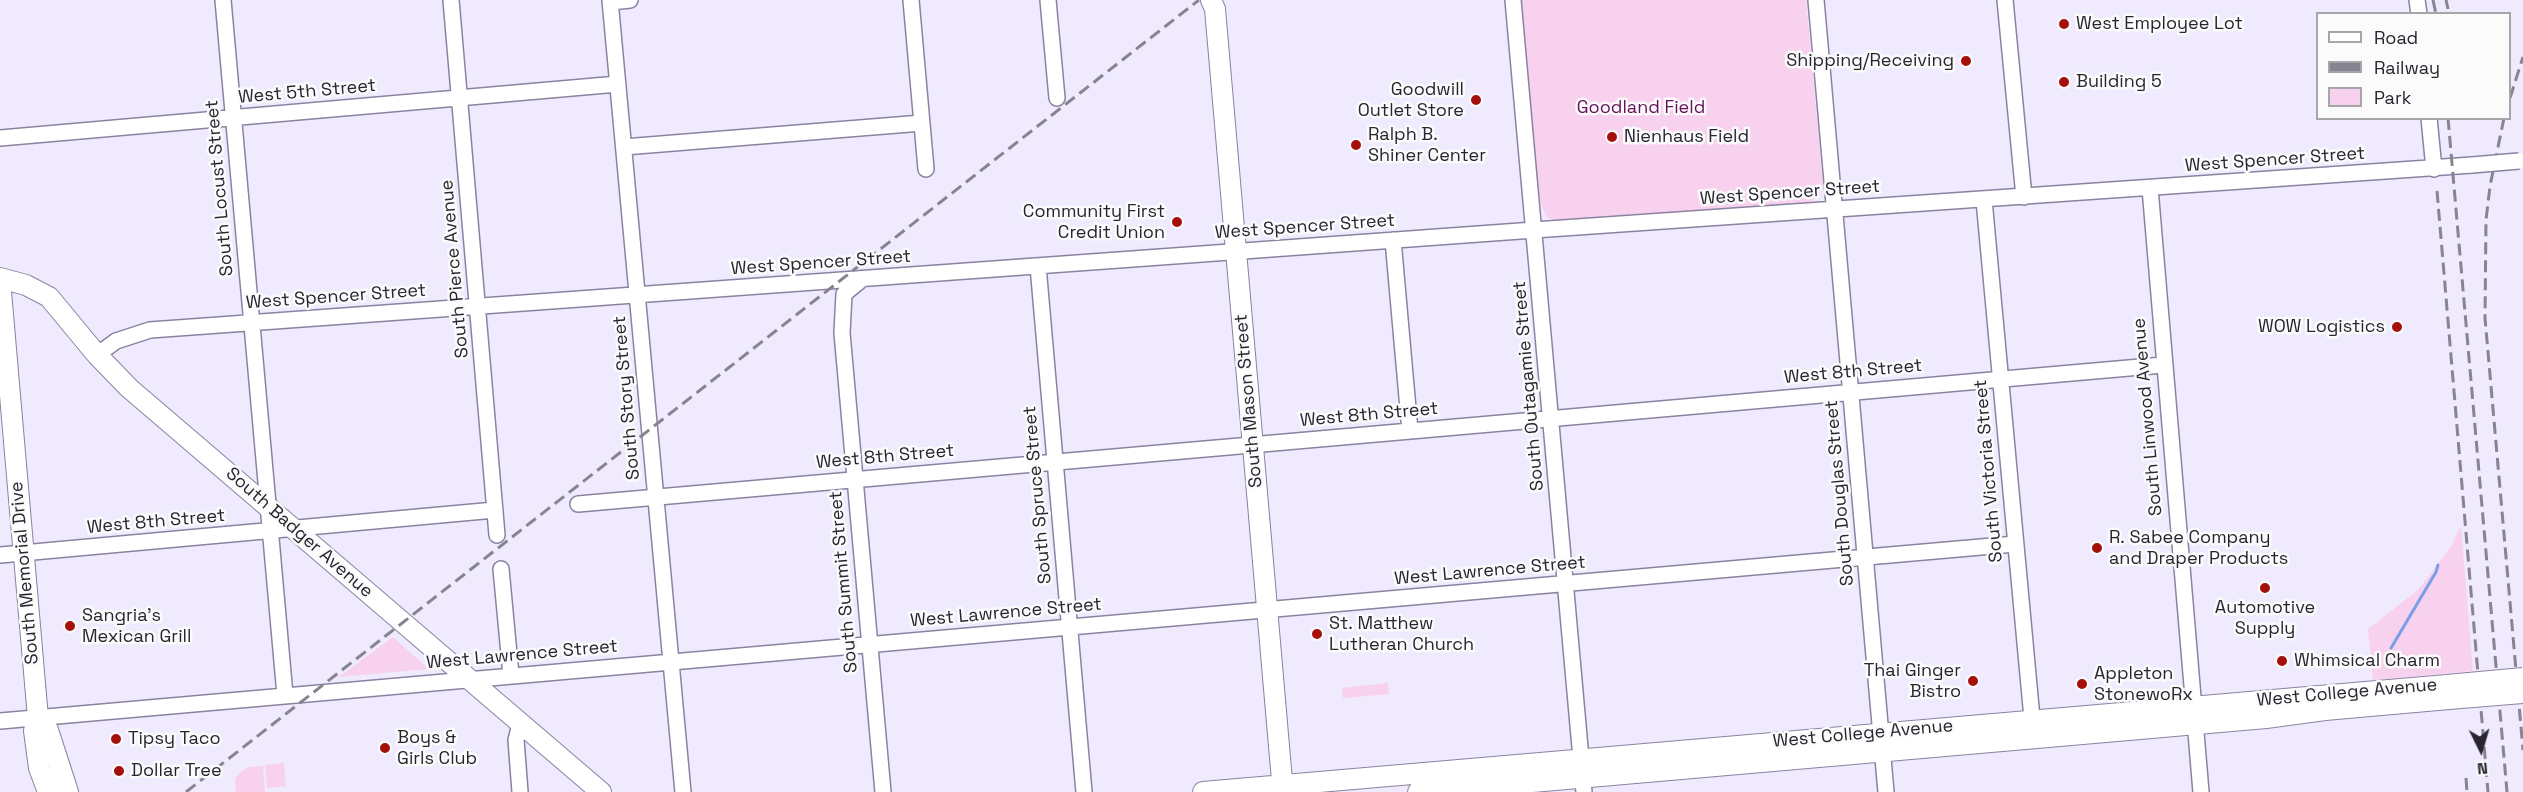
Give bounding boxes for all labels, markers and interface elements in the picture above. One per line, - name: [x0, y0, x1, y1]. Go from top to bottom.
- legend: [2316, 12, 2511, 120]
- place label: West Employee Lot: [2076, 13, 2243, 35]
- marker: West Employee Lot: [2057, 17, 2071, 31]
- text: Road: [2374, 26, 2418, 49]
- place label: Shipping/Receiving: [1786, 50, 1954, 72]
- marker: Shipping/Receiving: [1959, 54, 1973, 68]
- text: Railway: [2374, 56, 2440, 79]
- place label: Building 5: [2076, 71, 2162, 93]
- street label: West 5th Street: [237, 75, 377, 109]
- marker: Building 5: [2057, 75, 2071, 89]
- place label: Goodwill Outlet Store: [1358, 79, 1464, 122]
- text: Park: [2374, 86, 2411, 109]
- marker: Goodwill Outlet Store: [1469, 93, 1483, 107]
- park label: Goodland Field: [1577, 97, 1705, 119]
- street label: South Locust Street: [202, 99, 238, 277]
- place label: Ralph B. Shiner Center: [1368, 124, 1486, 166]
- place label: Nienhaus Field: [1624, 126, 1749, 148]
- marker: Nienhaus Field: [1605, 130, 1619, 144]
- marker: Ralph B. Shiner Center: [1349, 138, 1363, 152]
- street label: West Spencer Street: [2184, 143, 2366, 177]
- street label: West Spencer Street: [1699, 176, 1881, 210]
- street label: South Pierce Avenue: [436, 179, 474, 359]
- place label: Community First Credit Union: [1023, 201, 1165, 244]
- street label: West Spencer Street: [1214, 210, 1396, 244]
- marker: Community First Credit Union: [1170, 215, 1184, 229]
- street label: West Spencer Street: [730, 246, 912, 280]
- street label: West Spencer Street: [245, 280, 427, 314]
- street label: South Outagamie Street: [1509, 280, 1549, 492]
- street label: South Mason Street: [1231, 313, 1267, 489]
- street label: South Story Street: [609, 315, 645, 481]
- place label: WOW Logistics: [2258, 316, 2385, 338]
- street label: South Linwood Avenue: [2129, 317, 2167, 517]
- marker: WOW Logistics: [2390, 320, 2404, 334]
- street label: West 8th Street: [1783, 355, 1923, 389]
- street label: South Victoria Street: [1970, 379, 2008, 563]
- street label: West 8th Street: [1299, 398, 1439, 432]
- street label: South Douglas Street: [1821, 399, 1859, 587]
- street label: South Spruce Street: [1019, 405, 1057, 585]
- street label: West 8th Street: [815, 440, 955, 474]
- street label: South Badger Avenue: [221, 463, 377, 603]
- street label: South Memorial Drive: [6, 481, 44, 665]
- street label: South Summit Street: [825, 490, 863, 674]
- street label: West 8th Street: [86, 505, 226, 539]
- place label: R. Sabee Company and Draper Products: [2109, 527, 2288, 570]
- marker: R. Sabee Company and Draper Products: [2090, 541, 2104, 555]
- street label: West Lawrence Street: [1393, 552, 1587, 590]
- marker: Automotive Supply: [2258, 581, 2272, 595]
- street label: West Lawrence Street: [909, 594, 1103, 632]
- place label: Automotive Supply: [2215, 597, 2315, 640]
- place label: Sangria's Mexican Grill: [82, 605, 191, 648]
- place label: St. Matthew Lutheran Church: [1329, 613, 1474, 656]
- marker: Sangria's Mexican Grill: [63, 619, 77, 633]
- marker: St. Matthew Lutheran Church: [1310, 627, 1324, 641]
- street label: West Lawrence Street: [425, 636, 619, 674]
- place label: Whimsical Charm: [2294, 650, 2440, 672]
- marker: Whimsical Charm: [2275, 654, 2289, 668]
- place label: Thai Ginger Bistro: [1864, 660, 1961, 702]
- place label: Appleton StonewoRx: [2094, 663, 2193, 706]
- marker: Thai Ginger Bistro: [1966, 674, 1980, 688]
- street label: West College Avenue: [2256, 674, 2438, 712]
- marker: Appleton StonewoRx: [2075, 677, 2089, 691]
- street label: West College Avenue: [1772, 715, 1954, 753]
- north arrow: [2451, 720, 2511, 780]
- place label: Boys & Girls Club: [397, 727, 477, 770]
- place label: Tipsy Taco: [128, 728, 221, 750]
- marker: Tipsy Taco: [109, 732, 123, 746]
- marker: Boys & Girls Club: [378, 741, 392, 755]
- text: N: [2476, 758, 2489, 779]
- place label: Dollar Tree: [131, 760, 222, 782]
- marker: Dollar Tree: [112, 764, 126, 778]

